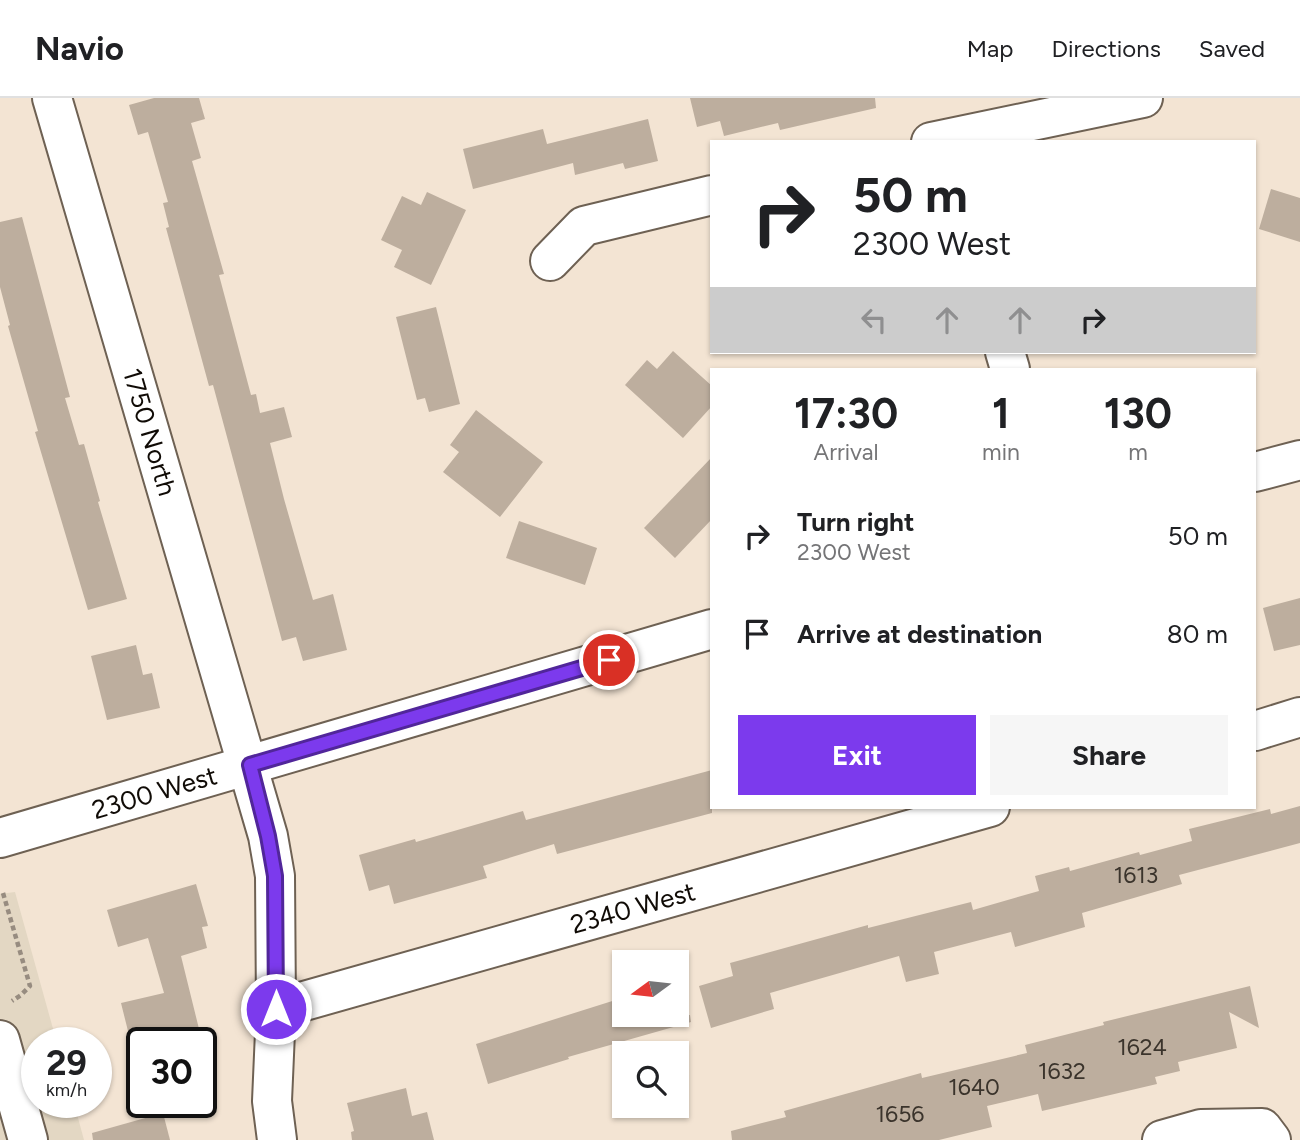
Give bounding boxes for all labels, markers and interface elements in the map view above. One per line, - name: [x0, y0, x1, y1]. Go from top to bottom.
- text: Navio: [35, 29, 124, 68]
- text: Map: [967, 34, 1013, 63]
- text: Directions: [1051, 34, 1161, 63]
- text: Saved: [1199, 34, 1265, 63]
- text: 50 m: [853, 165, 968, 224]
- icon: right: [738, 168, 829, 259]
- text: 2300 West: [853, 225, 1011, 263]
- icon: left: [855, 301, 893, 339]
- icon: ahead: [928, 301, 966, 339]
- icon: ahead: [1001, 301, 1039, 339]
- icon: right: [1074, 301, 1112, 339]
- street label: 1750 North: [116, 365, 184, 499]
- text: 17:30: [794, 388, 898, 439]
- text: 1: [992, 388, 1010, 439]
- text: 130: [1104, 388, 1172, 439]
- text: Arrival: [814, 438, 879, 466]
- text: min: [982, 438, 1020, 466]
- text: m: [1128, 438, 1148, 466]
- text: Turn right: [797, 506, 914, 538]
- icon: right: [738, 517, 776, 555]
- text: 50 m: [1168, 520, 1228, 552]
- text: 2300 West: [797, 538, 911, 566]
- icon: arrive: [738, 615, 776, 653]
- text: Arrive at destination: [797, 618, 1042, 650]
- text: 80 m: [1167, 618, 1228, 650]
- pin: [579, 630, 639, 690]
- icon: arrive: [590, 641, 628, 679]
- button: Exit: [738, 715, 976, 795]
- button: Share: [990, 715, 1228, 795]
- street label: 2300 West: [88, 759, 221, 826]
- house number: 1613: [1114, 861, 1158, 889]
- street label: 2340 West: [567, 875, 699, 941]
- north arrow: [612, 950, 690, 1027]
- map controls: [612, 950, 689, 1118]
- position arrow: [239, 972, 313, 1046]
- speed limit sign: 30: [126, 1027, 217, 1118]
- house number: 1624: [1117, 1033, 1167, 1061]
- button: search: [612, 1041, 689, 1118]
- text: 29: [46, 1042, 87, 1084]
- house number: 1632: [1038, 1057, 1086, 1085]
- house number: 1640: [948, 1073, 1000, 1101]
- text: km/h: [46, 1079, 87, 1101]
- house number: 1656: [876, 1100, 924, 1128]

